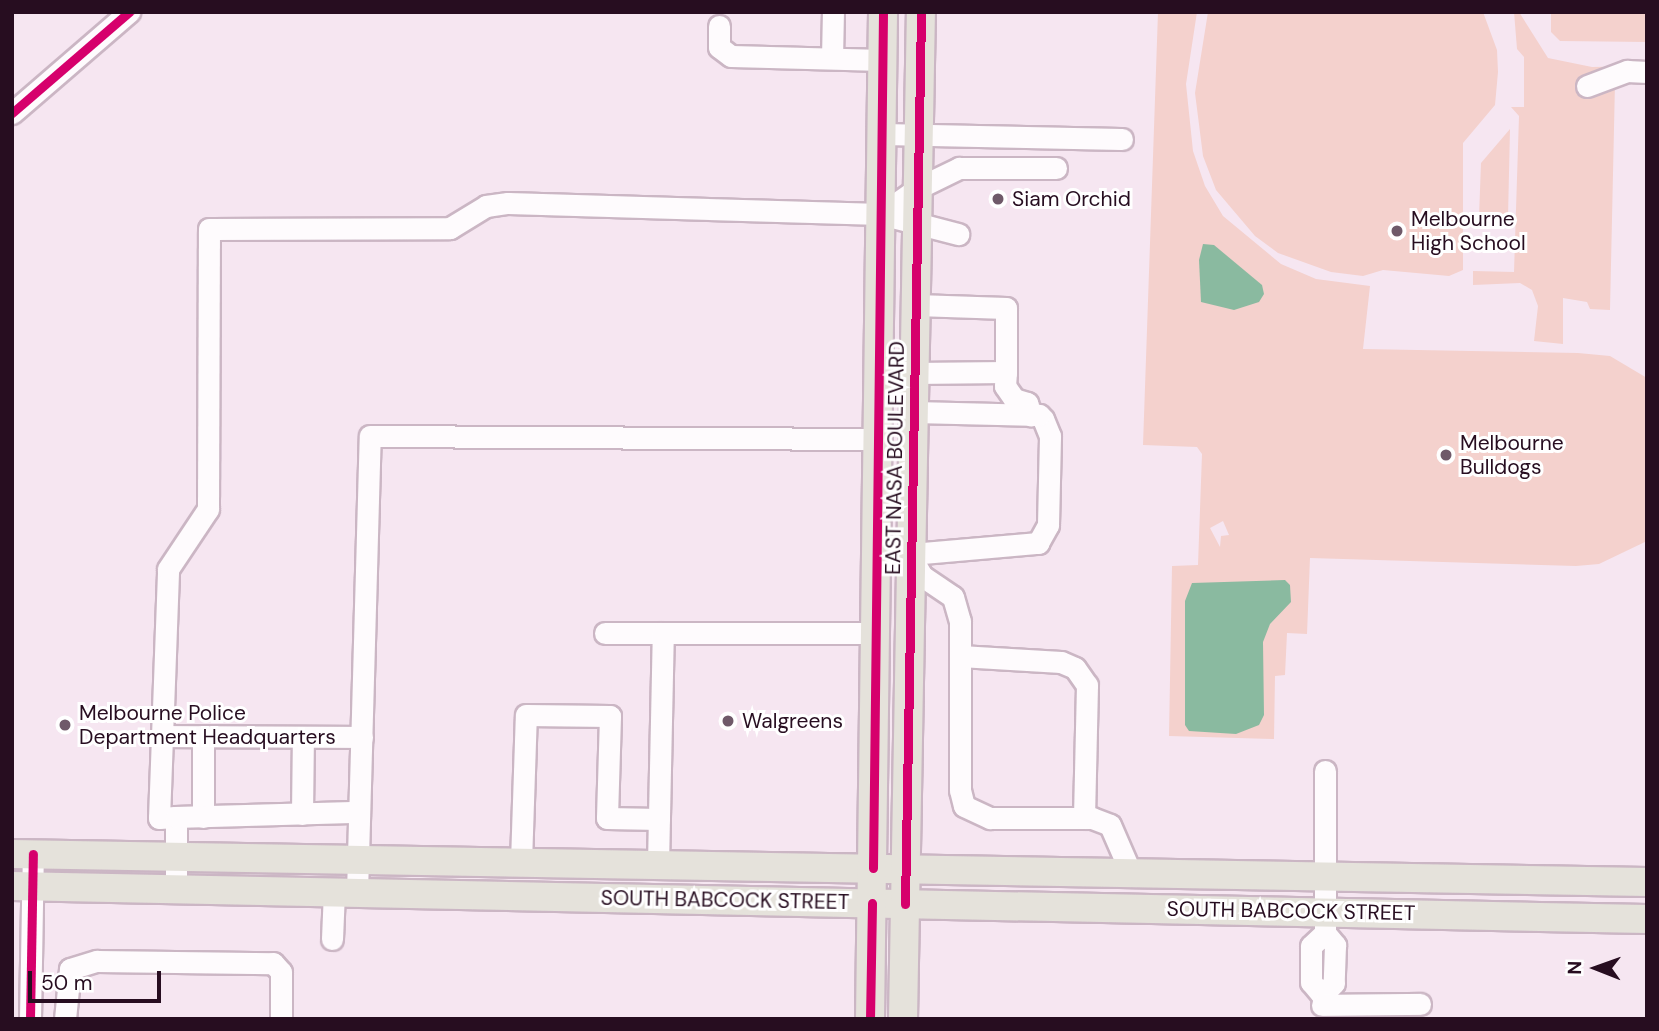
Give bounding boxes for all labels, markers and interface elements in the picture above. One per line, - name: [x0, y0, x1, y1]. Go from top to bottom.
- place label: Siam Orchid: [1012, 186, 1131, 212]
- marker: Siam Orchid: [990, 191, 1006, 207]
- place label: Melbourne High School: [1411, 206, 1526, 256]
- marker: Melbourne High School: [1389, 223, 1405, 239]
- street label: EAST NASA BOULEVARD: [880, 341, 910, 575]
- place label: Melbourne Bulldogs: [1460, 430, 1564, 480]
- marker: Melbourne Bulldogs: [1438, 447, 1454, 463]
- place label: Melbourne Police Department Headquarters: [79, 700, 336, 750]
- place label: Walgreens: [742, 708, 843, 734]
- marker: Walgreens: [720, 713, 736, 729]
- marker: Melbourne Police Department Headquarters: [57, 717, 73, 733]
- street label: SOUTH BABCOCK STREET: [600, 885, 850, 915]
- street label: SOUTH BABCOCK STREET: [1166, 896, 1416, 926]
- north arrow: [1561, 933, 1631, 1003]
- scale bar: [32, 958, 164, 1002]
- text: N: [1562, 960, 1587, 975]
- text: 50 m: [41, 969, 92, 997]

